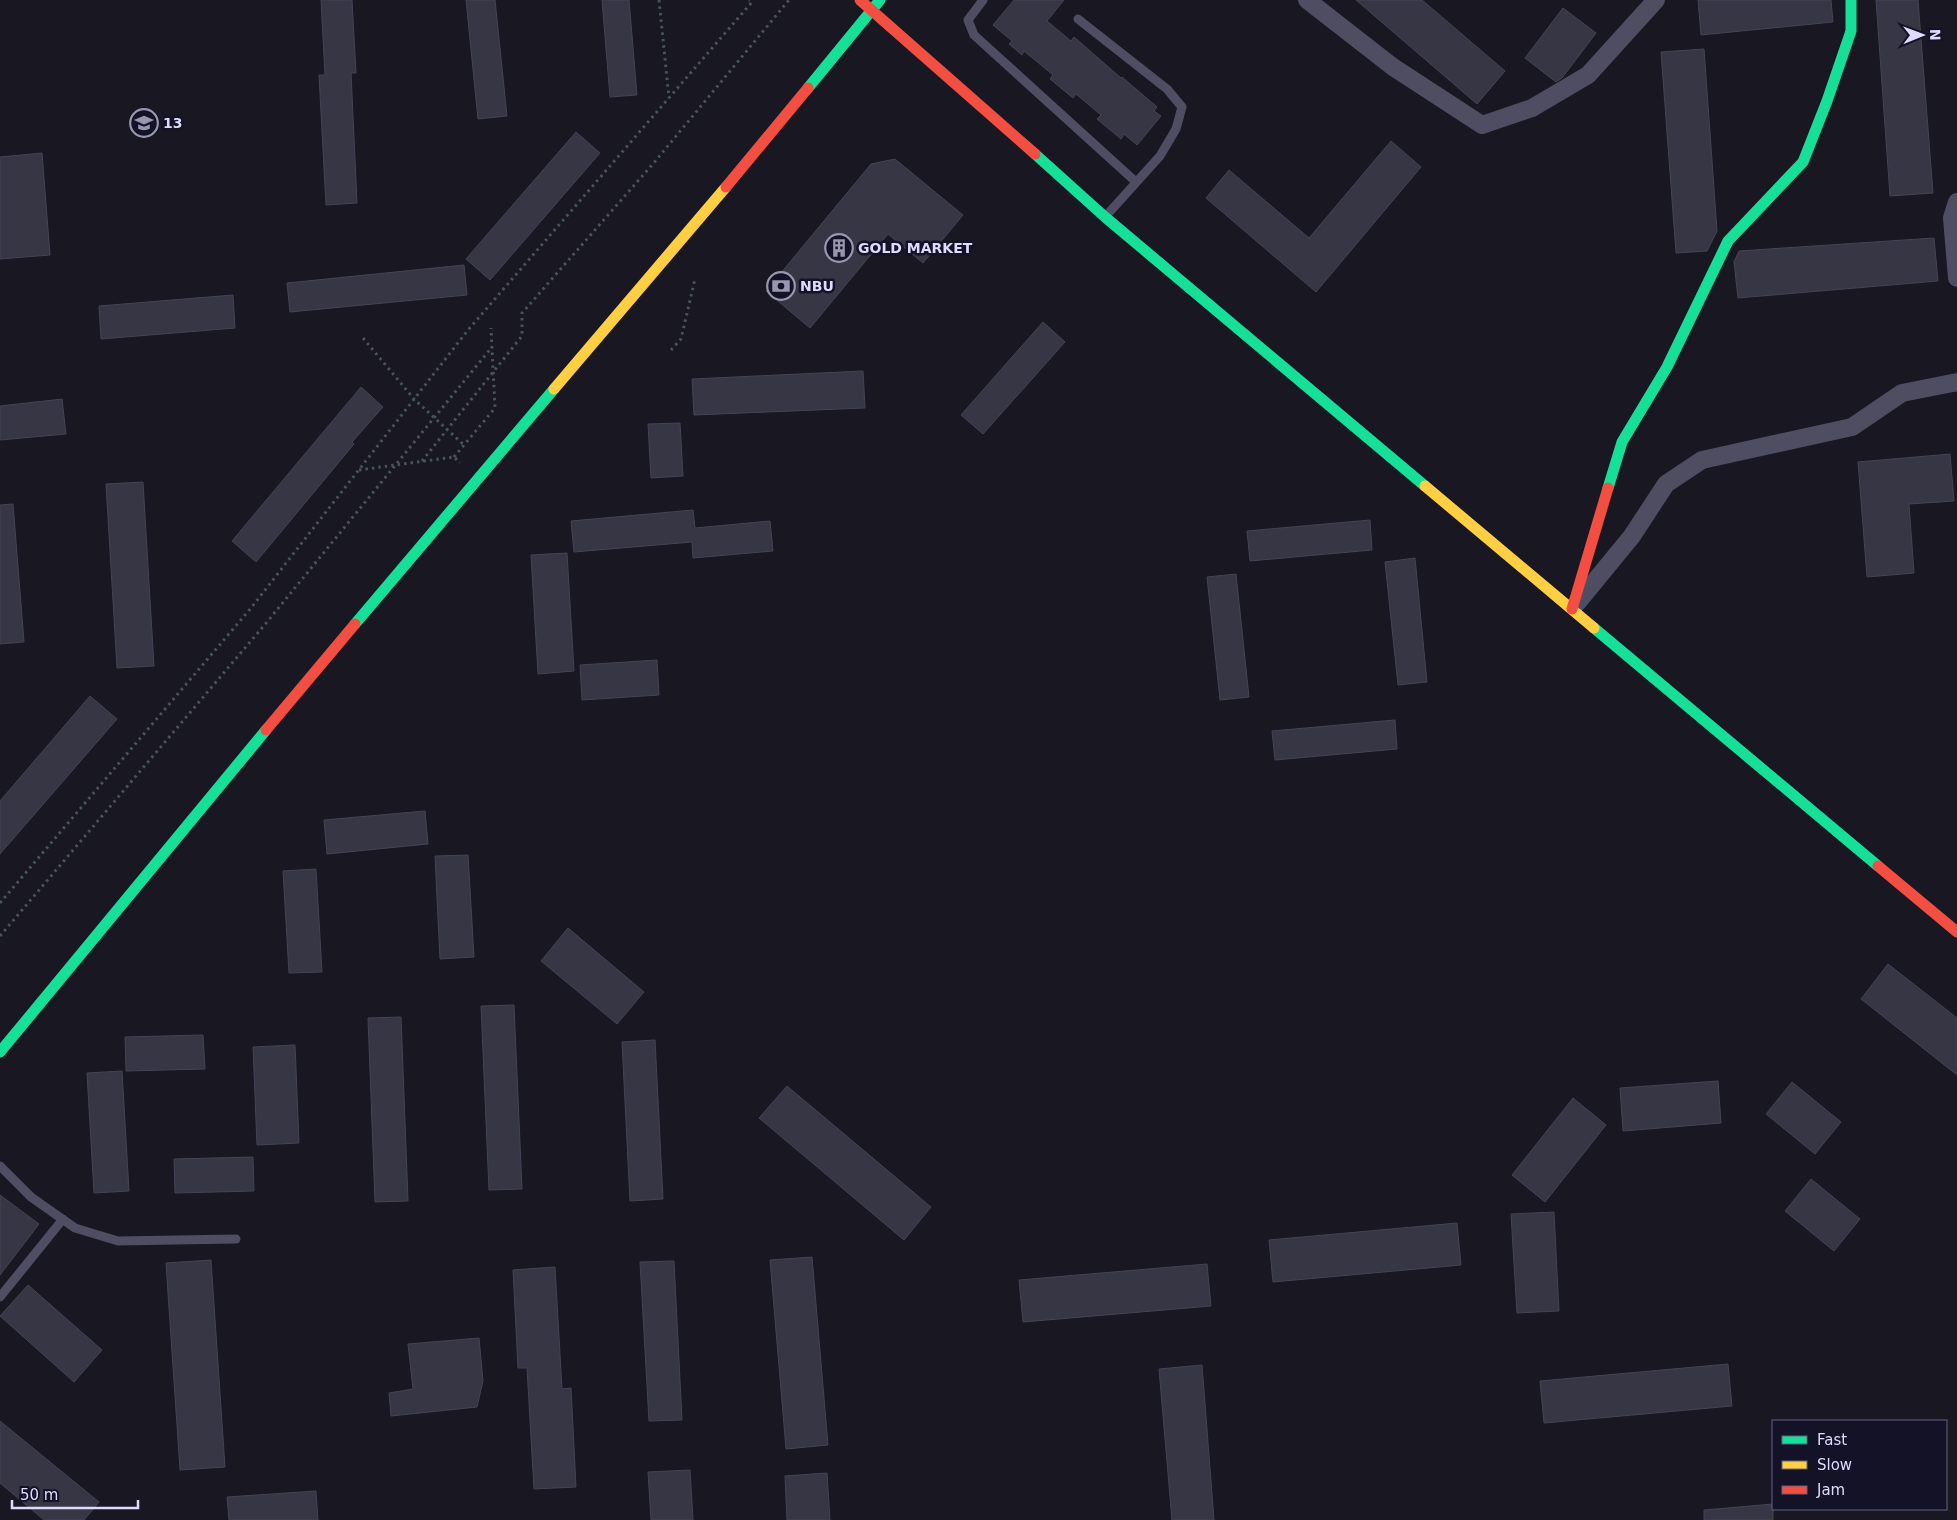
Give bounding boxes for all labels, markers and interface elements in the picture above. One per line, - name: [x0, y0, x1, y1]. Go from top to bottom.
- north arrow: [1897, 10, 1947, 60]
- text: N: [1927, 29, 1943, 41]
- school or university icon: 13: [129, 108, 159, 138]
- place label: 13: [163, 115, 182, 131]
- building icon: GOLD MARKET: [824, 233, 854, 263]
- place label: GOLD MARKET: [858, 240, 973, 256]
- bank icon: NBU: [766, 271, 796, 301]
- place label: NBU: [800, 278, 834, 294]
- legend: [1772, 1420, 1947, 1510]
- text: Fast: [1817, 1431, 1847, 1449]
- text: Slow: [1817, 1456, 1852, 1474]
- scale bar: [12, 1478, 139, 1510]
- text: Jam: [1816, 1481, 1845, 1499]
- text: 50 m: [20, 1486, 58, 1504]

